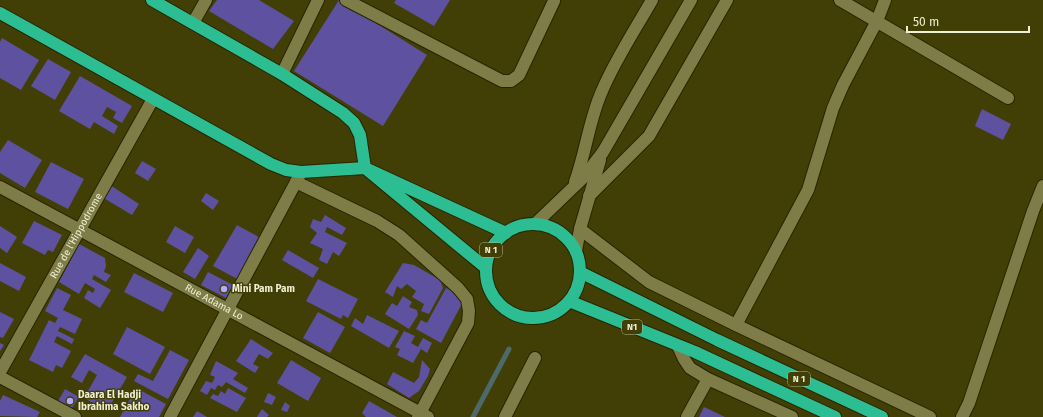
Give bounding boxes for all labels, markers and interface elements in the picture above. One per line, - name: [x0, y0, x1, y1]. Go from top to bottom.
- scale bar: [907, 8, 1029, 34]
- text: 50 m: [913, 15, 939, 29]
- street label: Rue de l'Hippodrome: [48, 191, 105, 281]
- road number: N 1: [480, 243, 502, 257]
- street label: Rue Adama Lo: [183, 281, 245, 323]
- place label: Mini Pam Pam: [232, 283, 295, 295]
- marker: Mini Pam Pam: [219, 284, 229, 294]
- road number: N1: [622, 320, 642, 334]
- road number: N 1: [788, 372, 810, 386]
- place label: Daara El Hadji Ibrahima Sakho: [78, 389, 149, 413]
- marker: Daara El Hadji Ibrahima Sakho: [65, 396, 75, 406]

